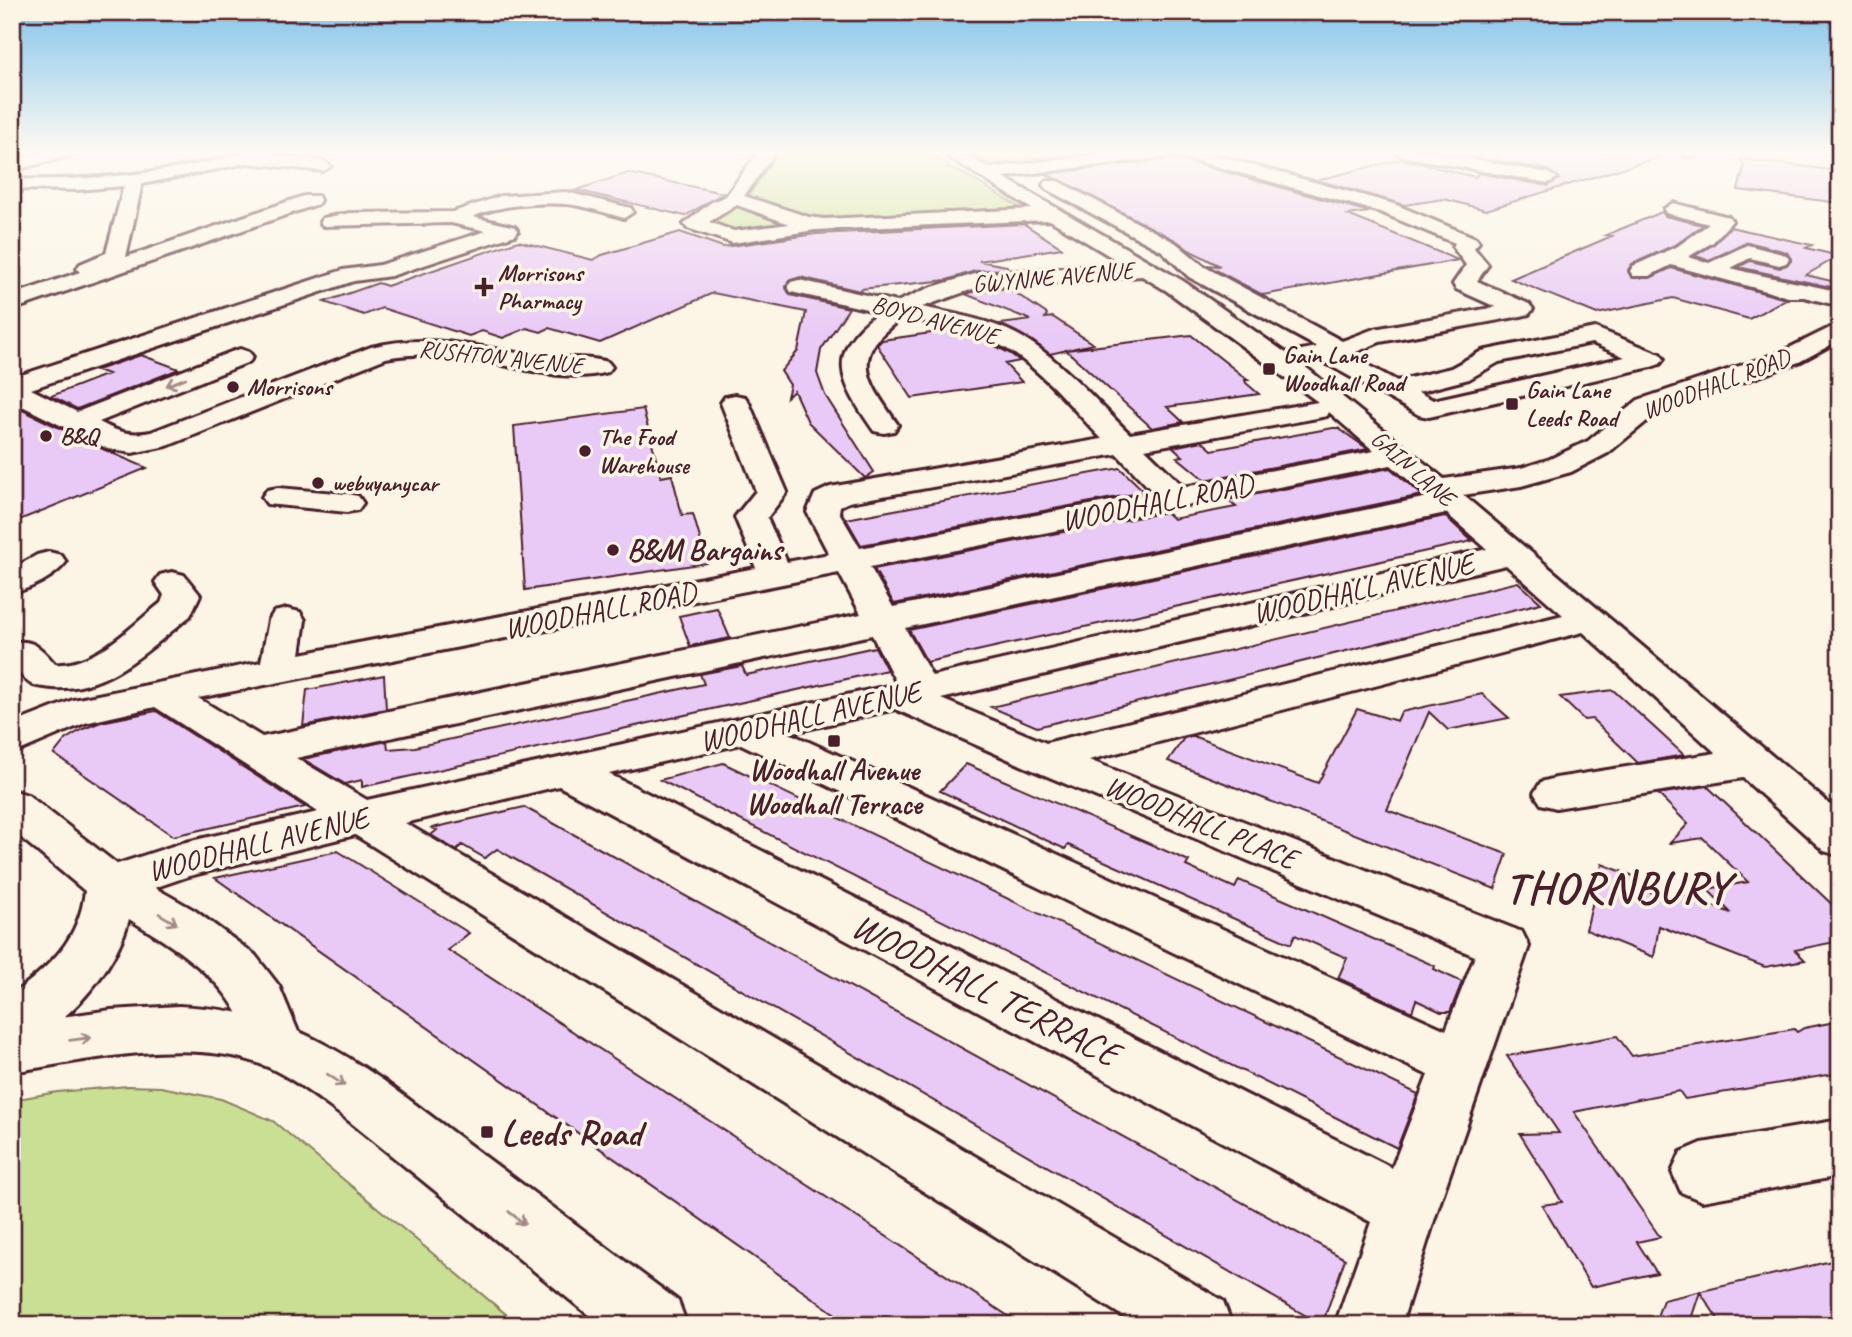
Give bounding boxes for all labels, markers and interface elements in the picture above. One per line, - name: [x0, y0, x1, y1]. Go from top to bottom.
- street label: GWYNNE AVENUE: [971, 255, 1138, 299]
- place label: Morrisons Pharmacy: [498, 258, 585, 316]
- marker: Morrisons Pharmacy: [476, 279, 492, 295]
- street label: BOYD AVENUE: [869, 289, 1004, 352]
- street label: RUSHTON AVENUE: [418, 333, 587, 381]
- place label: Gain Lane Woodhall Road: [1283, 340, 1408, 398]
- street label: WOODHALL ROAD: [1638, 341, 1796, 426]
- marker: Gain Lane Woodhall Road: [1261, 361, 1277, 377]
- place label: Morrisons: [247, 372, 334, 402]
- place label: Gain Lane Leeds Road: [1526, 375, 1621, 433]
- one-way arrow: [166, 376, 188, 389]
- marker: Morrisons: [225, 379, 241, 395]
- marker: Gain Lane Leeds Road: [1504, 396, 1520, 412]
- place label: B&Q: [60, 421, 101, 451]
- place label: The Food Warehouse: [599, 422, 691, 480]
- street label: GAIN LANE: [1365, 423, 1464, 515]
- marker: B&Q: [38, 428, 54, 444]
- marker: The Food Warehouse: [577, 443, 593, 459]
- street label: WOODHALL ROAD: [1058, 464, 1259, 539]
- place label: webuyanycar: [332, 468, 440, 498]
- marker: webuyanycar: [310, 475, 326, 491]
- place label: B&M Bargains: [627, 531, 785, 569]
- marker: B&M Bargains: [605, 542, 621, 558]
- street label: WOODHALL AVENUE: [1249, 543, 1481, 632]
- street label: WOODHALL ROAD: [501, 572, 702, 647]
- street label: WOODHALL AVENUE: [696, 671, 928, 760]
- marker: Woodhall Avenue Woodhall Terrace: [826, 733, 842, 749]
- place label: Woodhall Avenue Woodhall Terrace: [746, 751, 924, 823]
- street label: WOODHALL PLACE: [1099, 766, 1306, 879]
- street label: WOODHALL AVENUE: [144, 797, 376, 890]
- district label: THORNBURY: [1505, 860, 1738, 915]
- street label: WOODHALL TERRACE: [844, 902, 1132, 1079]
- one-way arrow: [158, 913, 178, 927]
- one-way arrow: [68, 1033, 91, 1046]
- one-way arrow: [326, 1073, 345, 1087]
- place label: Leeds Road: [501, 1109, 648, 1156]
- marker: Leeds Road: [479, 1124, 495, 1140]
- one-way arrow: [507, 1210, 525, 1226]

